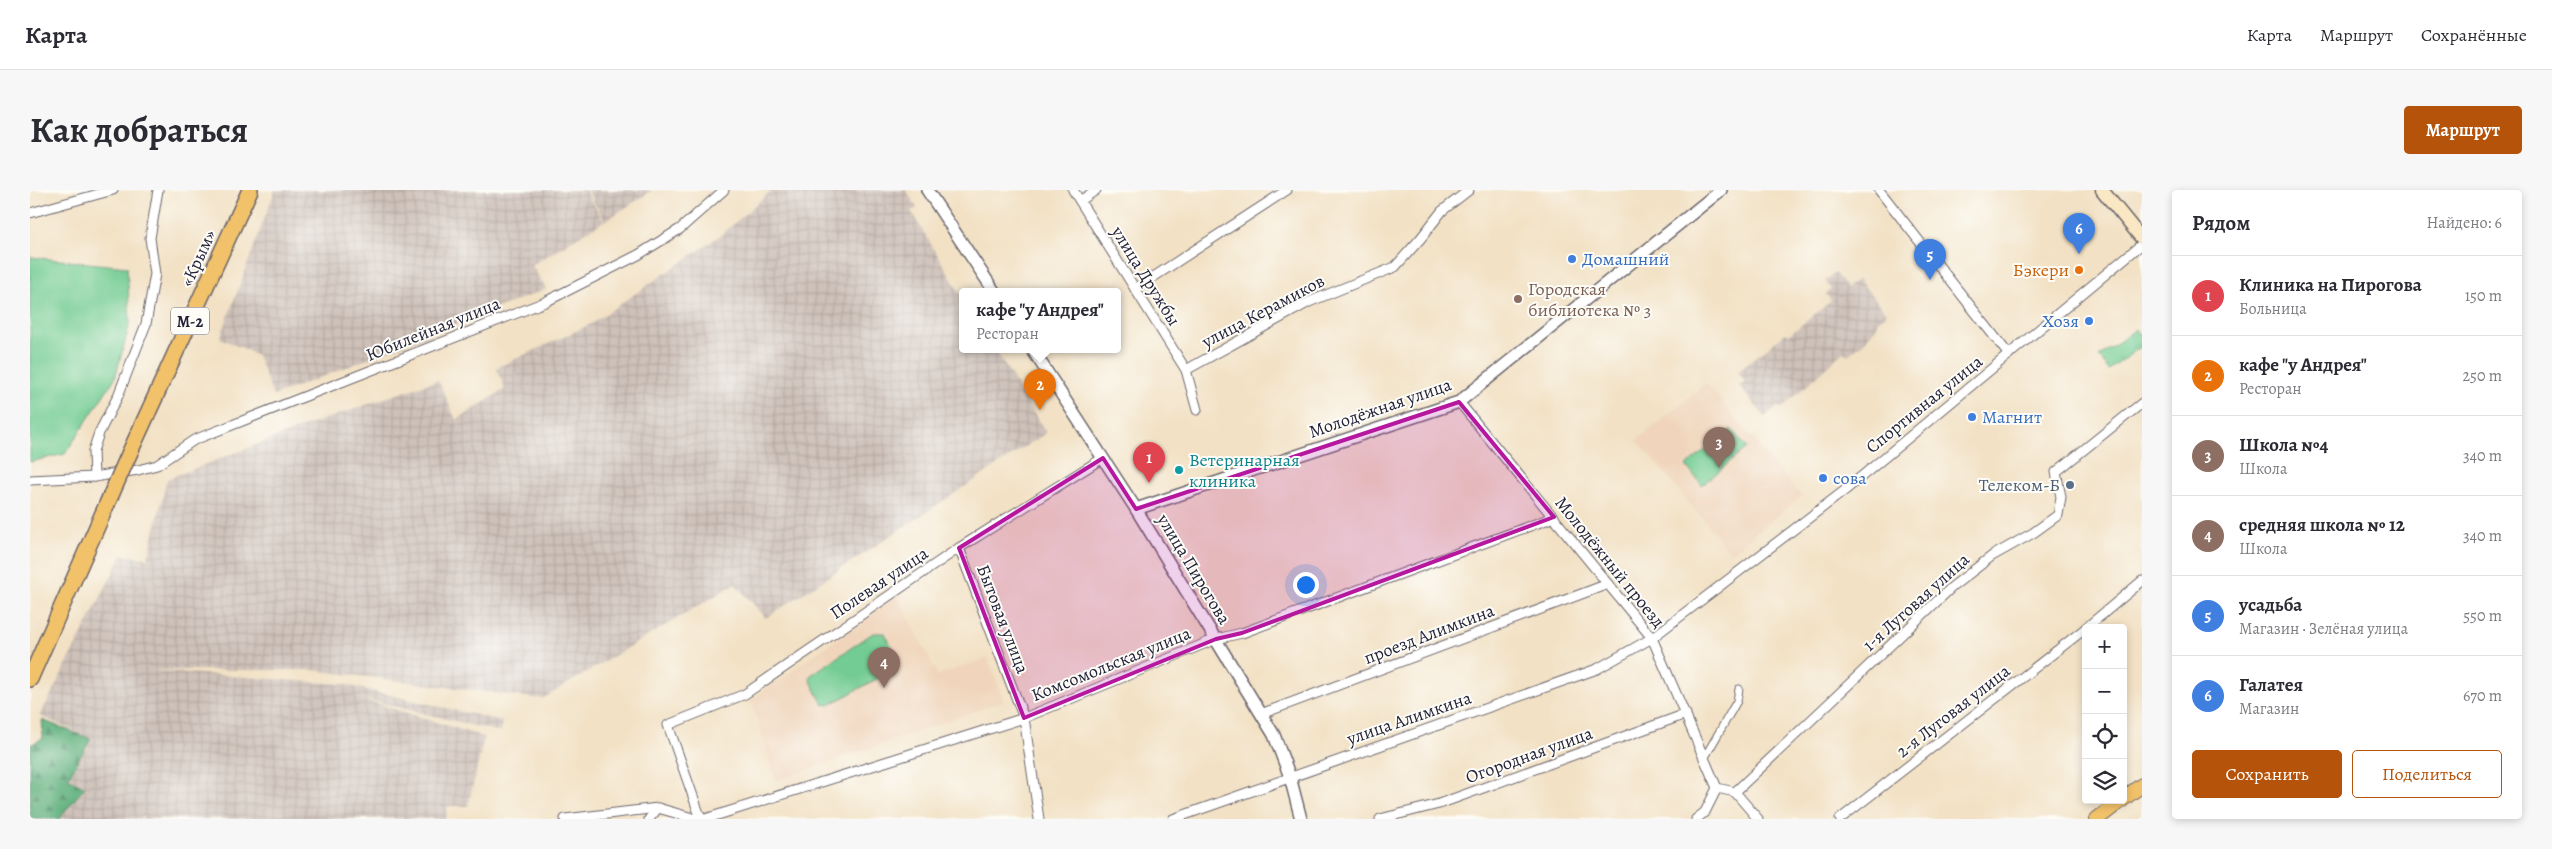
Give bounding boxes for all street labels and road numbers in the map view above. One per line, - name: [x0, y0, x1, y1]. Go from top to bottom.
- street label: улица Дружбы: [1105, 221, 1186, 330]
- street label: «Крым»: [174, 225, 222, 290]
- street label: улица Керамиков: [1197, 269, 1329, 354]
- street label: Юбилейная улица: [362, 291, 504, 367]
- road number: М-2: [171, 308, 209, 334]
- street label: Спортивная улица: [1861, 349, 1988, 459]
- street label: Молодёжная улица: [1306, 372, 1455, 444]
- street label: Молодёжный проезд: [1550, 491, 1671, 633]
- street label: улица Пирогова: [1151, 509, 1237, 629]
- street label: Полевая улица: [825, 541, 933, 625]
- street label: 1-я Луговая улица: [1857, 547, 1975, 656]
- street label: Бытовая улица: [971, 561, 1035, 678]
- street label: проезд Алимкина: [1360, 598, 1498, 670]
- street label: Комсомольская улица: [1028, 621, 1195, 707]
- street label: 2-я Луговая улица: [1891, 659, 2015, 763]
- street label: улица Алимкина: [1343, 685, 1475, 751]
- street label: Огородная улица: [1462, 721, 1596, 789]

